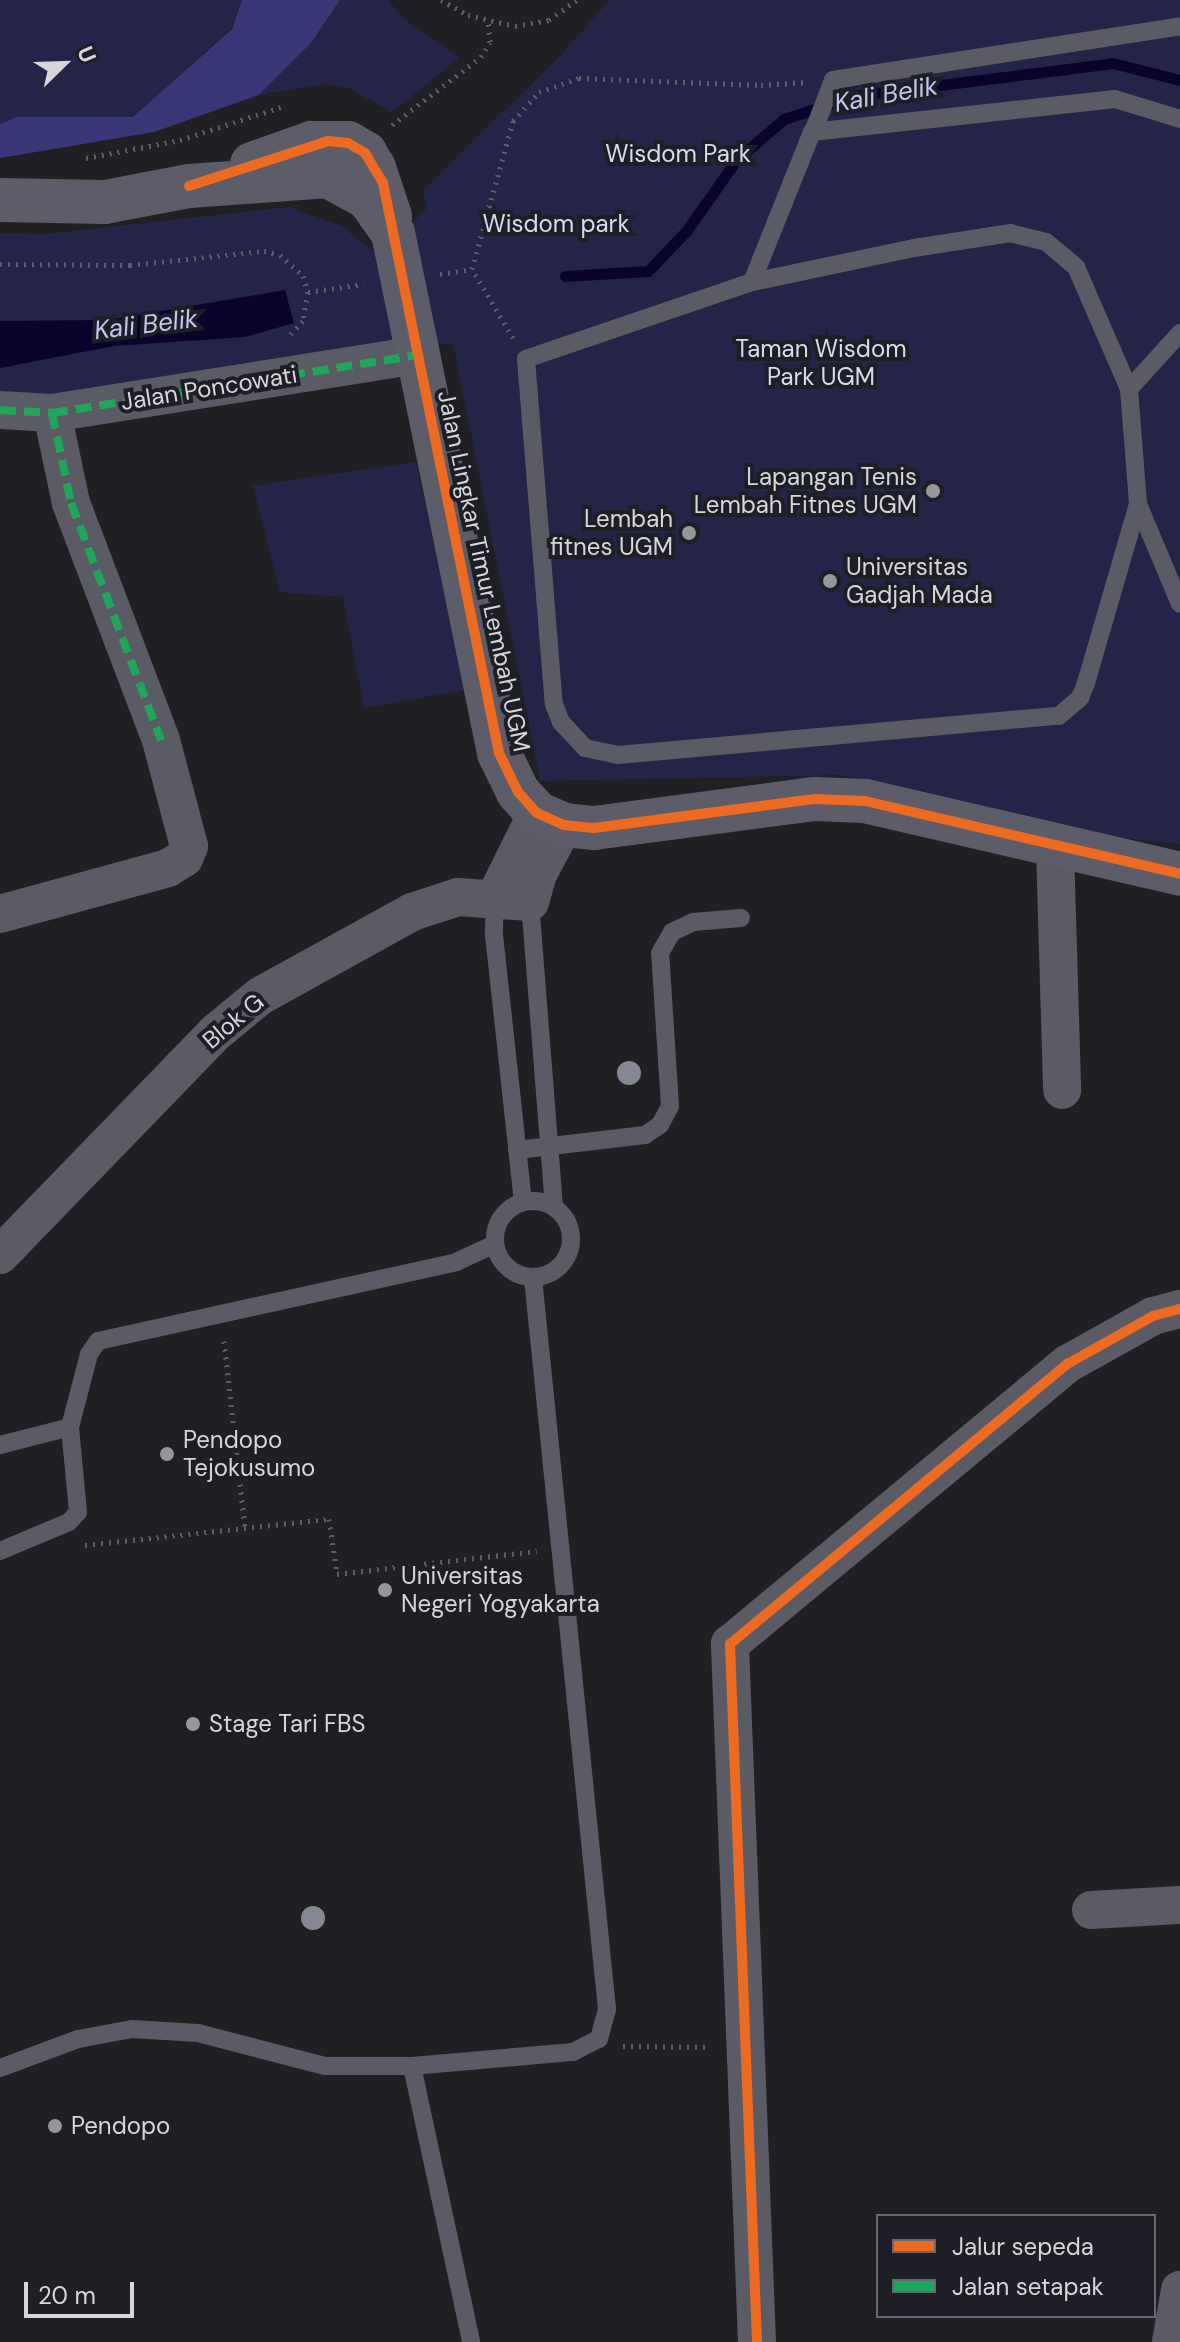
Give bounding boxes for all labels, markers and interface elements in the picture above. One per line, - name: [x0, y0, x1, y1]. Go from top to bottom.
- north arrow: [24, 24, 104, 104]
- text: U: [70, 42, 103, 67]
- water label: Kali Belik: [832, 71, 940, 119]
- park label: Wisdom Park: [605, 140, 751, 168]
- park label: Wisdom park: [482, 210, 630, 238]
- water label: Kali Belik: [92, 303, 200, 347]
- park label: Taman Wisdom Park UGM: [735, 335, 907, 391]
- street label: Jalan Poncowati: [119, 360, 299, 416]
- street label: Jalan Lingkar Timur Lembah UGM: [432, 388, 536, 754]
- place label: Lapangan Tenis Lembah Fitnes UGM: [694, 463, 917, 519]
- marker: Lapangan Tenis Lembah Fitnes UGM: [924, 482, 942, 500]
- place label: Lembah fitnes UGM: [550, 505, 673, 561]
- marker: Lembah fitnes UGM: [680, 524, 698, 542]
- place label: Universitas Gadjah Mada: [846, 553, 993, 609]
- marker: Universitas Gadjah Mada: [821, 572, 839, 590]
- street label: Blok G: [197, 987, 269, 1055]
- place label: Pendopo Tejokusumo: [183, 1426, 315, 1482]
- marker: Pendopo Tejokusumo: [158, 1445, 176, 1463]
- place label: Universitas Negeri Yogyakarta: [401, 1562, 600, 1618]
- marker: Universitas Negeri Yogyakarta: [376, 1581, 394, 1599]
- place label: Stage Tari FBS: [209, 1710, 365, 1738]
- marker: Stage Tari FBS: [184, 1715, 202, 1733]
- place label: Pendopo: [71, 2112, 170, 2140]
- marker: Pendopo: [46, 2117, 64, 2135]
- legend: [876, 2214, 1156, 2318]
- text: Jalur sepeda: [952, 2231, 1094, 2262]
- scale bar: [28, 2266, 138, 2316]
- text: Jalan setapak: [952, 2271, 1104, 2302]
- text: 20 m: [38, 2280, 96, 2311]

